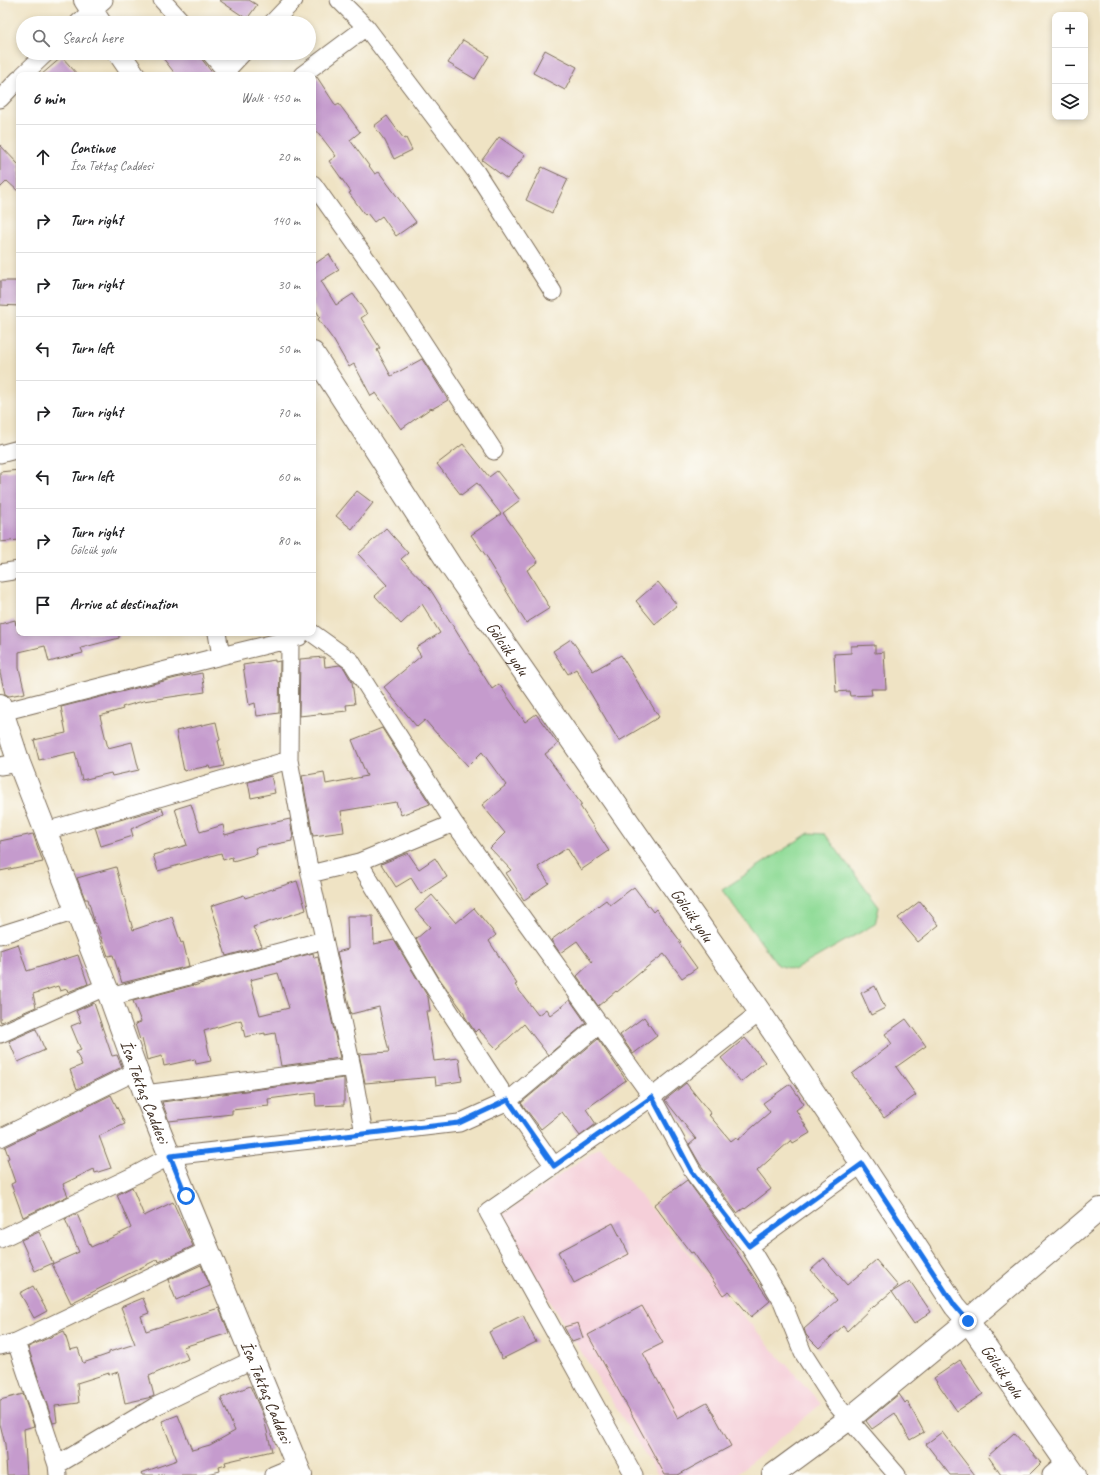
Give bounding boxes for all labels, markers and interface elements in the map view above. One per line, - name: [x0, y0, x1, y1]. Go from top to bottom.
- map controls: [1052, 12, 1088, 120]
- button: +: [1052, 12, 1088, 48]
- search box: [16, 16, 316, 60]
- icon: search: [30, 27, 52, 49]
- text: Search here: [62, 29, 123, 48]
- button: −: [1052, 48, 1088, 84]
- button: layers: [1052, 84, 1088, 120]
- text: 6 min: [32, 88, 65, 109]
- text: Walk · 450 m: [241, 90, 300, 106]
- text: Continue: [70, 139, 115, 158]
- icon: ahead: [32, 146, 54, 168]
- text: 20 m: [278, 149, 300, 165]
- text: İsa Tektaş Caddesi: [70, 158, 153, 174]
- icon: right: [32, 210, 54, 232]
- text: Turn right: [70, 211, 123, 230]
- text: 140 m: [272, 213, 300, 229]
- icon: right: [32, 274, 54, 296]
- text: Turn right: [70, 275, 123, 294]
- text: 30 m: [278, 277, 300, 293]
- icon: left: [32, 338, 54, 360]
- text: Turn left: [70, 339, 113, 358]
- text: 50 m: [278, 341, 300, 357]
- icon: right: [32, 402, 54, 424]
- text: Turn right: [70, 403, 123, 422]
- text: 70 m: [278, 405, 300, 421]
- icon: left: [32, 466, 54, 488]
- text: Turn left: [70, 467, 113, 486]
- text: 60 m: [278, 469, 300, 485]
- text: Turn right: [70, 523, 123, 542]
- icon: right: [32, 530, 54, 552]
- text: 80 m: [278, 533, 300, 549]
- text: Gölcük yolu: [70, 542, 116, 558]
- icon: arrive: [32, 594, 54, 616]
- text: Arrive at destination: [70, 595, 177, 614]
- street label: Gölcük yolu: [482, 618, 535, 681]
- street label: Gölcük yolu: [667, 884, 719, 947]
- street label: İsa Tektaş Caddesi: [116, 1037, 175, 1149]
- route start: [177, 1187, 195, 1205]
- route end: [959, 1312, 977, 1330]
- street label: İsa Tektaş Caddesi: [236, 1338, 298, 1449]
- street label: Gölcük yolu: [977, 1340, 1030, 1403]

